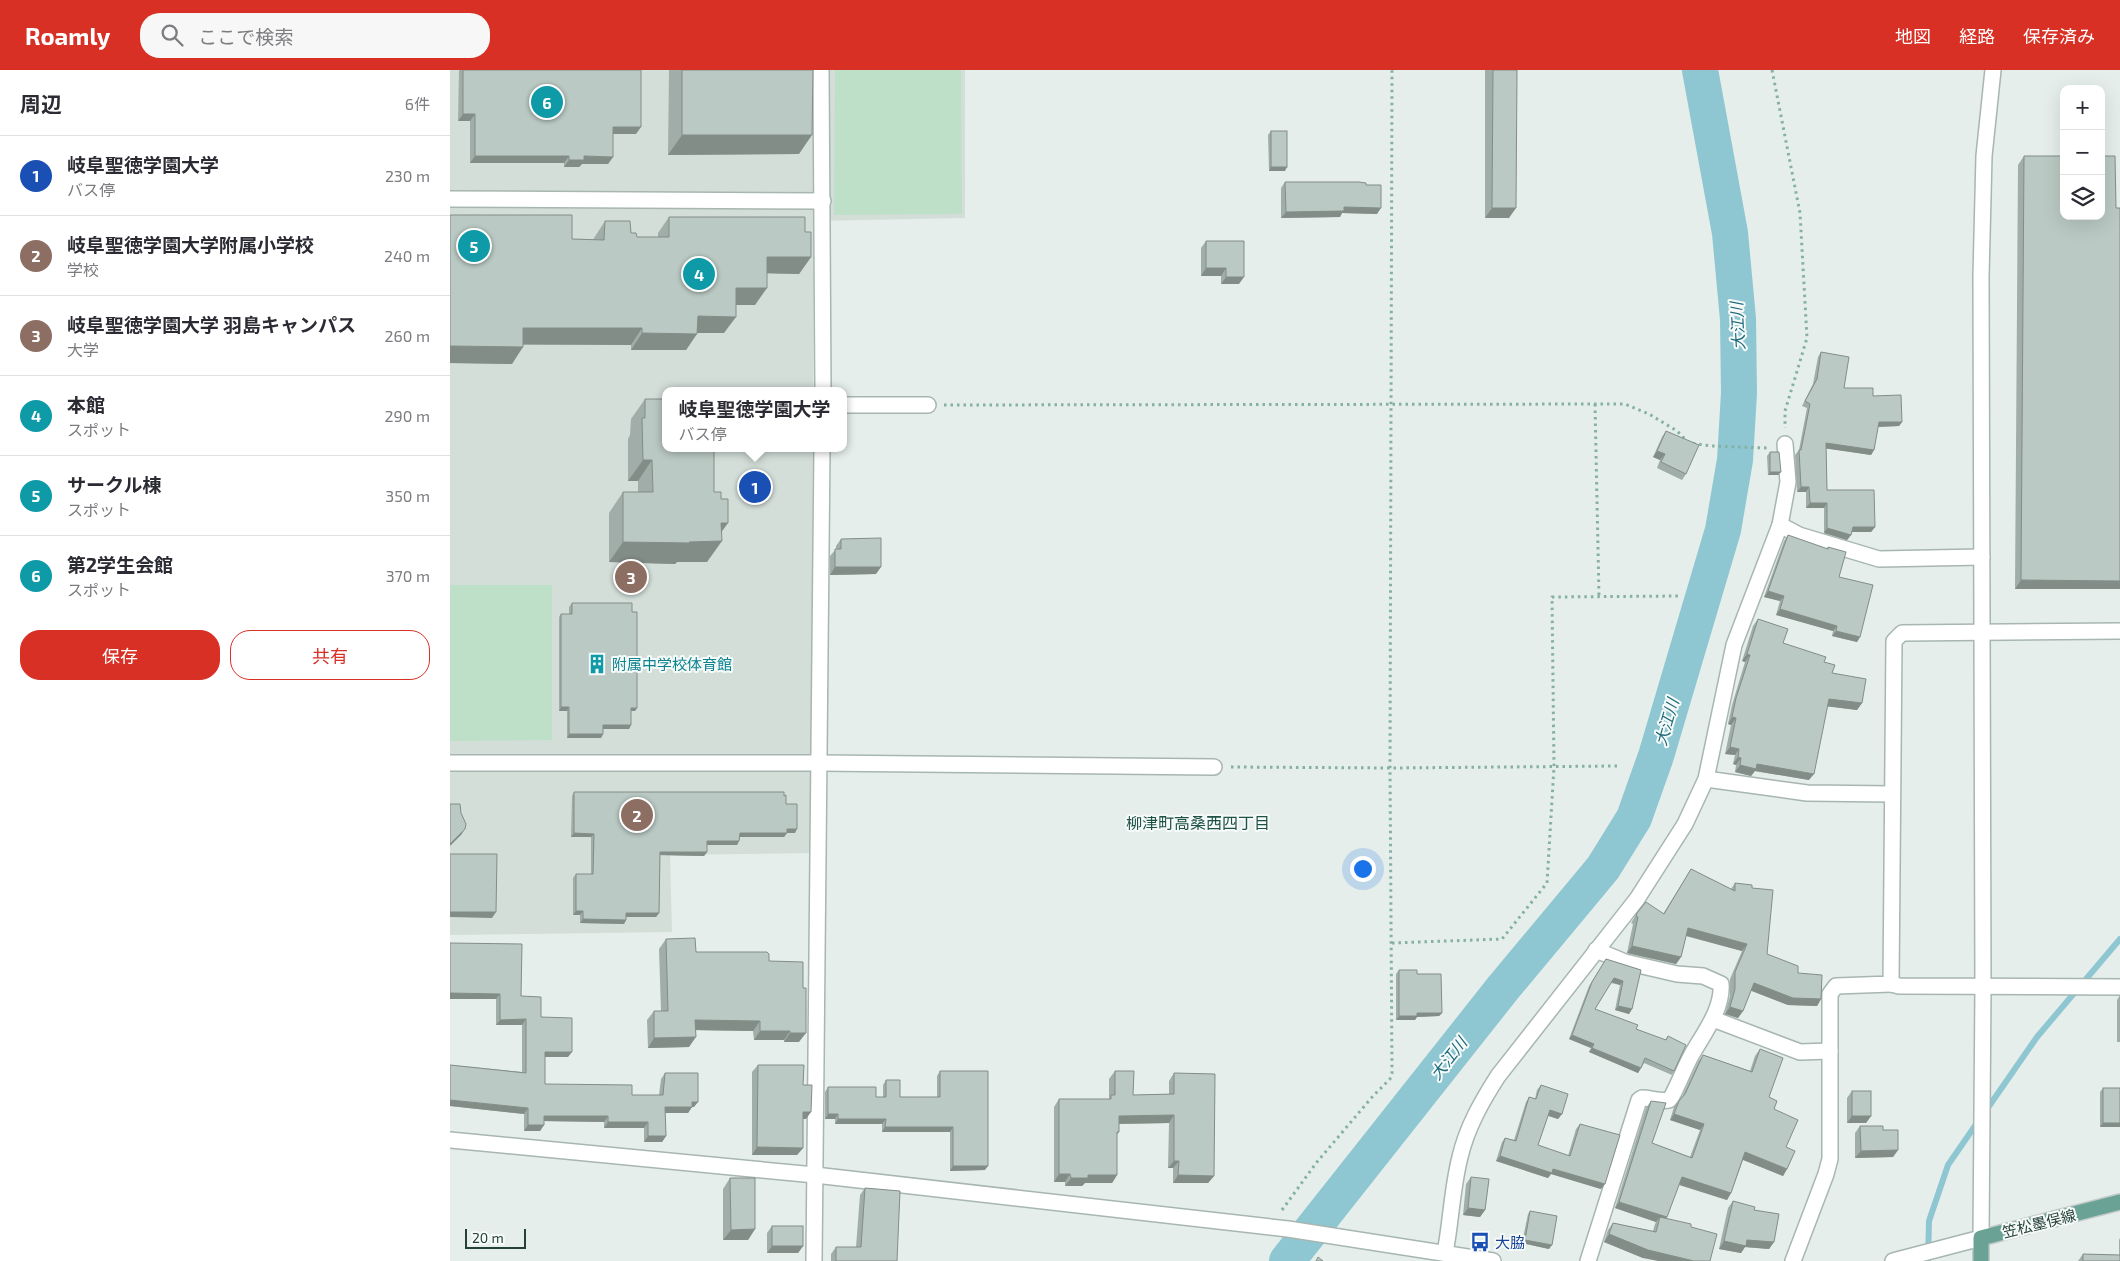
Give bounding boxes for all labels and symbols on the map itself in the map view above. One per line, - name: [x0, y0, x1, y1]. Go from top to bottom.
- pin: 6: [531, 83, 563, 121]
- pin: 5: [458, 227, 490, 265]
- pin: 4: [683, 255, 715, 293]
- water label: 大江川: [1726, 300, 1748, 350]
- pin: 1: [739, 468, 771, 506]
- pin: 3: [615, 558, 647, 596]
- building icon: 附属中学校体育館: [586, 653, 608, 675]
- place label: 附属中学校体育館: [612, 655, 732, 673]
- water label: 大江川: [1650, 694, 1682, 748]
- pin: 2: [621, 796, 653, 834]
- district label: 柳津町高桑西四丁目: [1126, 813, 1270, 832]
- your location: [1350, 856, 1376, 882]
- water label: 大江川: [1426, 1032, 1471, 1083]
- street label: 笠松墨俣線: [2000, 1205, 2078, 1241]
- scale bar: [465, 1226, 526, 1249]
- bus stop icon: 大脇: [1469, 1231, 1491, 1253]
- place label: 大脇: [1495, 1233, 1525, 1251]

